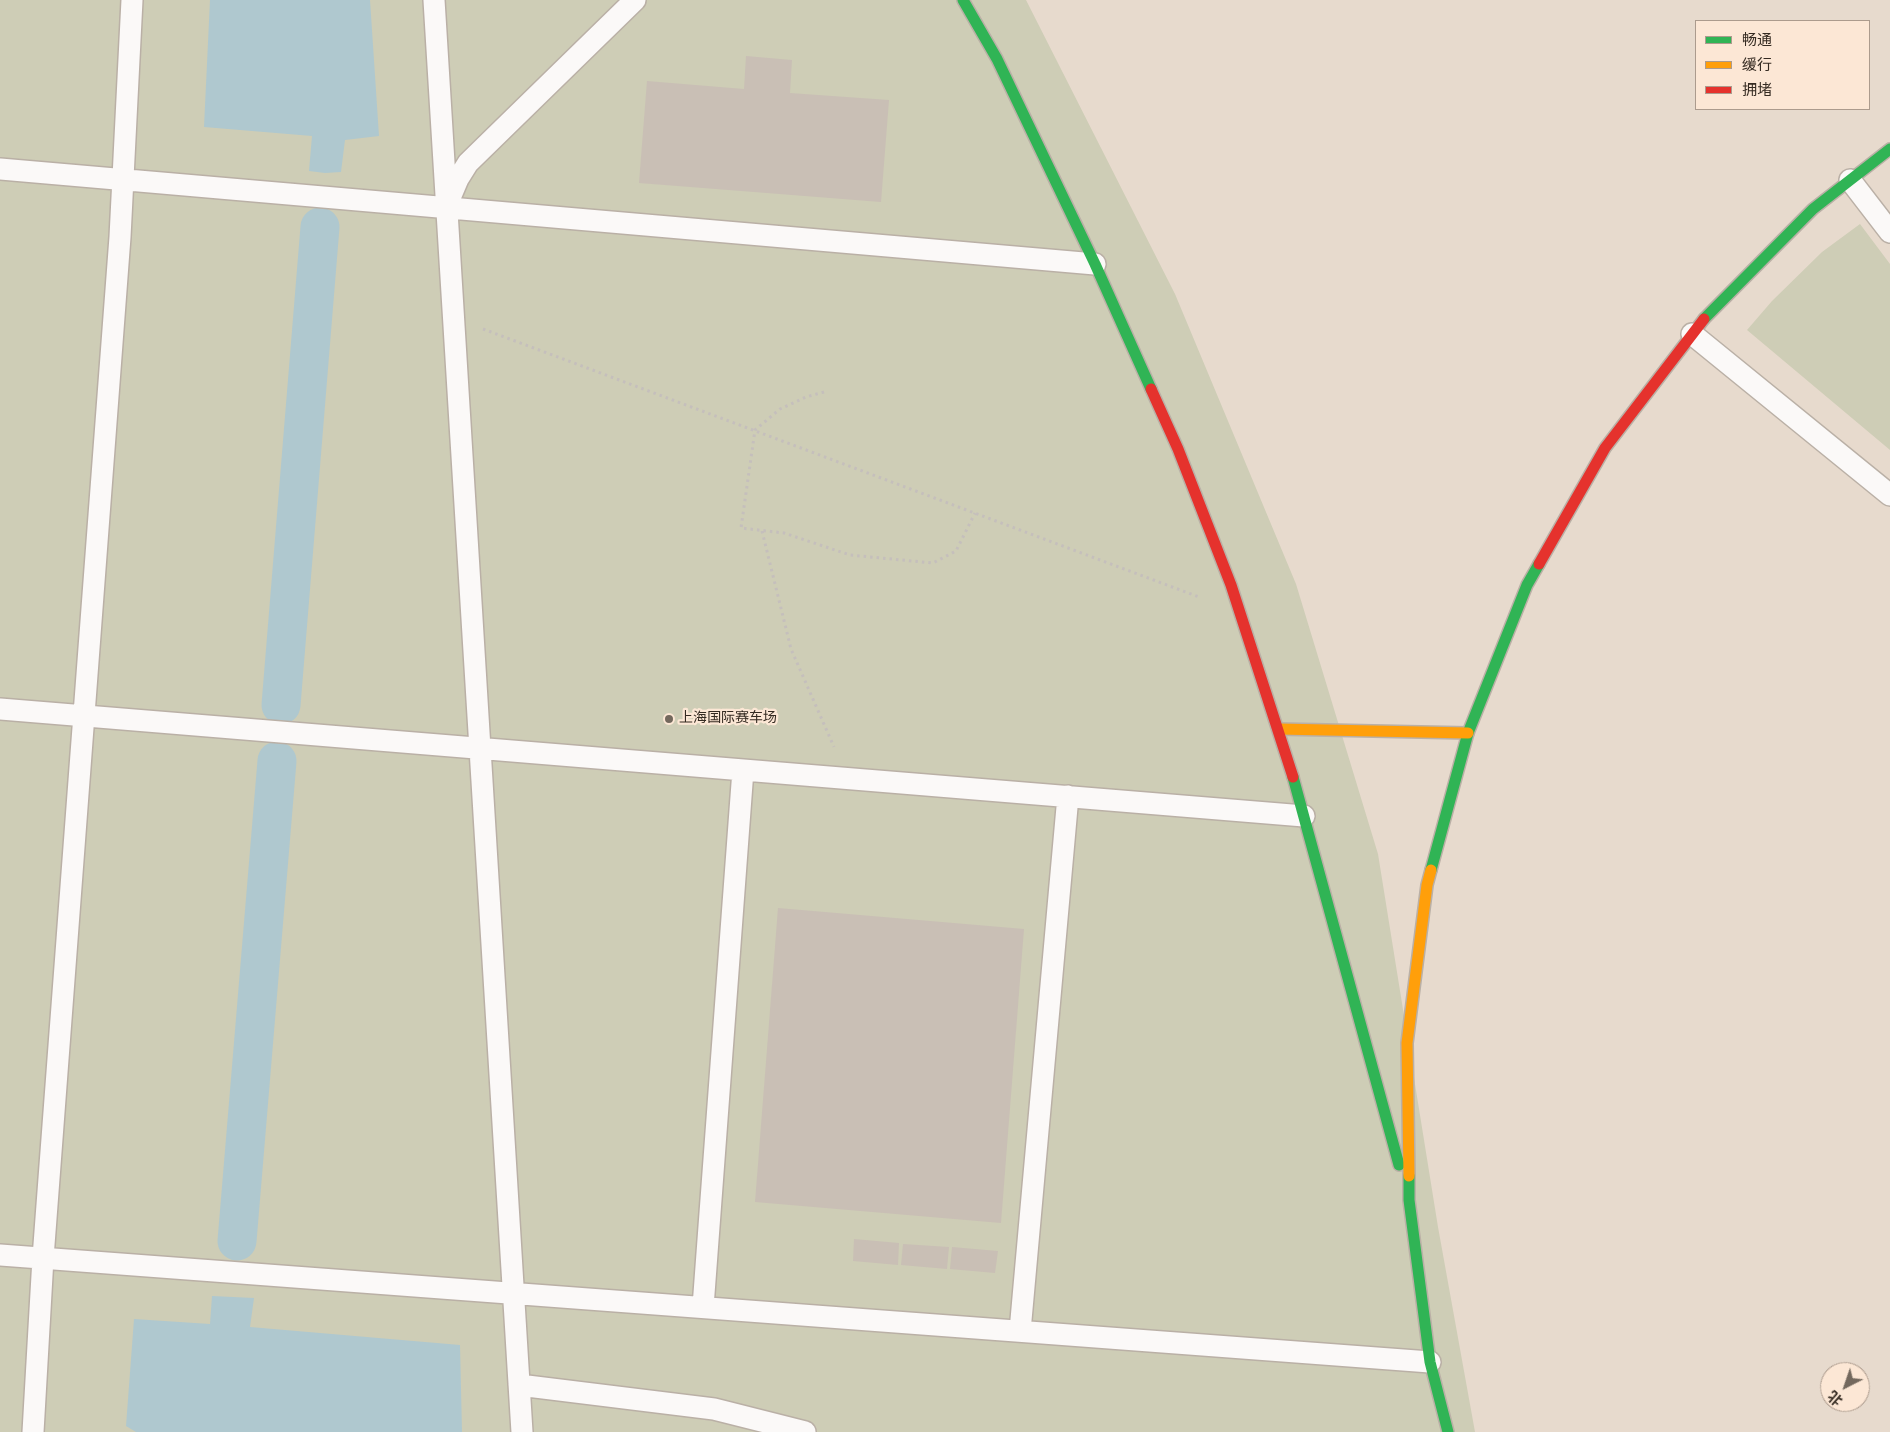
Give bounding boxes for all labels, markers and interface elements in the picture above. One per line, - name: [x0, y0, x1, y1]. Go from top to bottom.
- legend: [1695, 20, 1870, 110]
- text: 畅通: [1742, 30, 1772, 51]
- text: 缓行: [1742, 55, 1772, 76]
- text: 拥堵: [1742, 80, 1772, 101]
- place label: 上海国际赛车场: [679, 711, 777, 727]
- marker: 上海国际赛车场: [663, 713, 675, 725]
- north arrow: [1820, 1362, 1870, 1412]
- text: 北: [1824, 1385, 1848, 1410]

